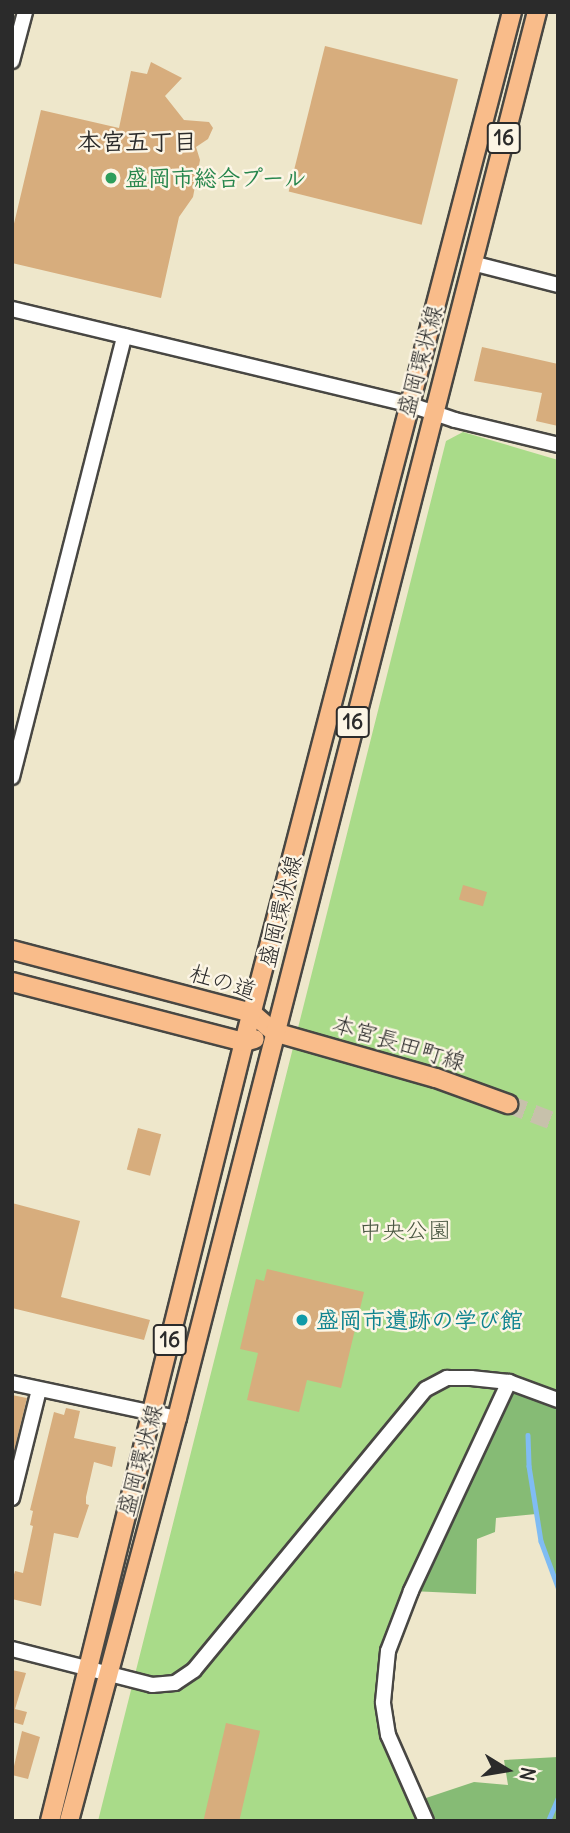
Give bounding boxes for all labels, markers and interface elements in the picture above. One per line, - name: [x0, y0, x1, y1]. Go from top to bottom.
- road number: 16: [486, 120, 522, 156]
- district label: 本宮五丁目: [77, 128, 197, 156]
- place label: 盛岡市総合プール: [125, 164, 308, 192]
- marker: 盛岡市総合プール: [103, 170, 119, 186]
- street label: 盛岡環状線: [392, 302, 448, 420]
- road number: 16: [336, 704, 370, 740]
- street label: 盛岡環状線: [253, 852, 307, 970]
- street label: 杜の道: [186, 959, 260, 1005]
- street label: 本宮長田町線: [329, 1010, 469, 1076]
- park label: 中央公園: [359, 1216, 451, 1244]
- place label: 盛岡市遺跡の学び館: [316, 1306, 523, 1334]
- marker: 盛岡市遺跡の学び館: [294, 1312, 310, 1328]
- road number: 16: [152, 1322, 188, 1358]
- street label: 盛岡環状線: [112, 1401, 168, 1519]
- north arrow: [472, 1735, 542, 1805]
- text: N: [515, 1765, 541, 1783]

